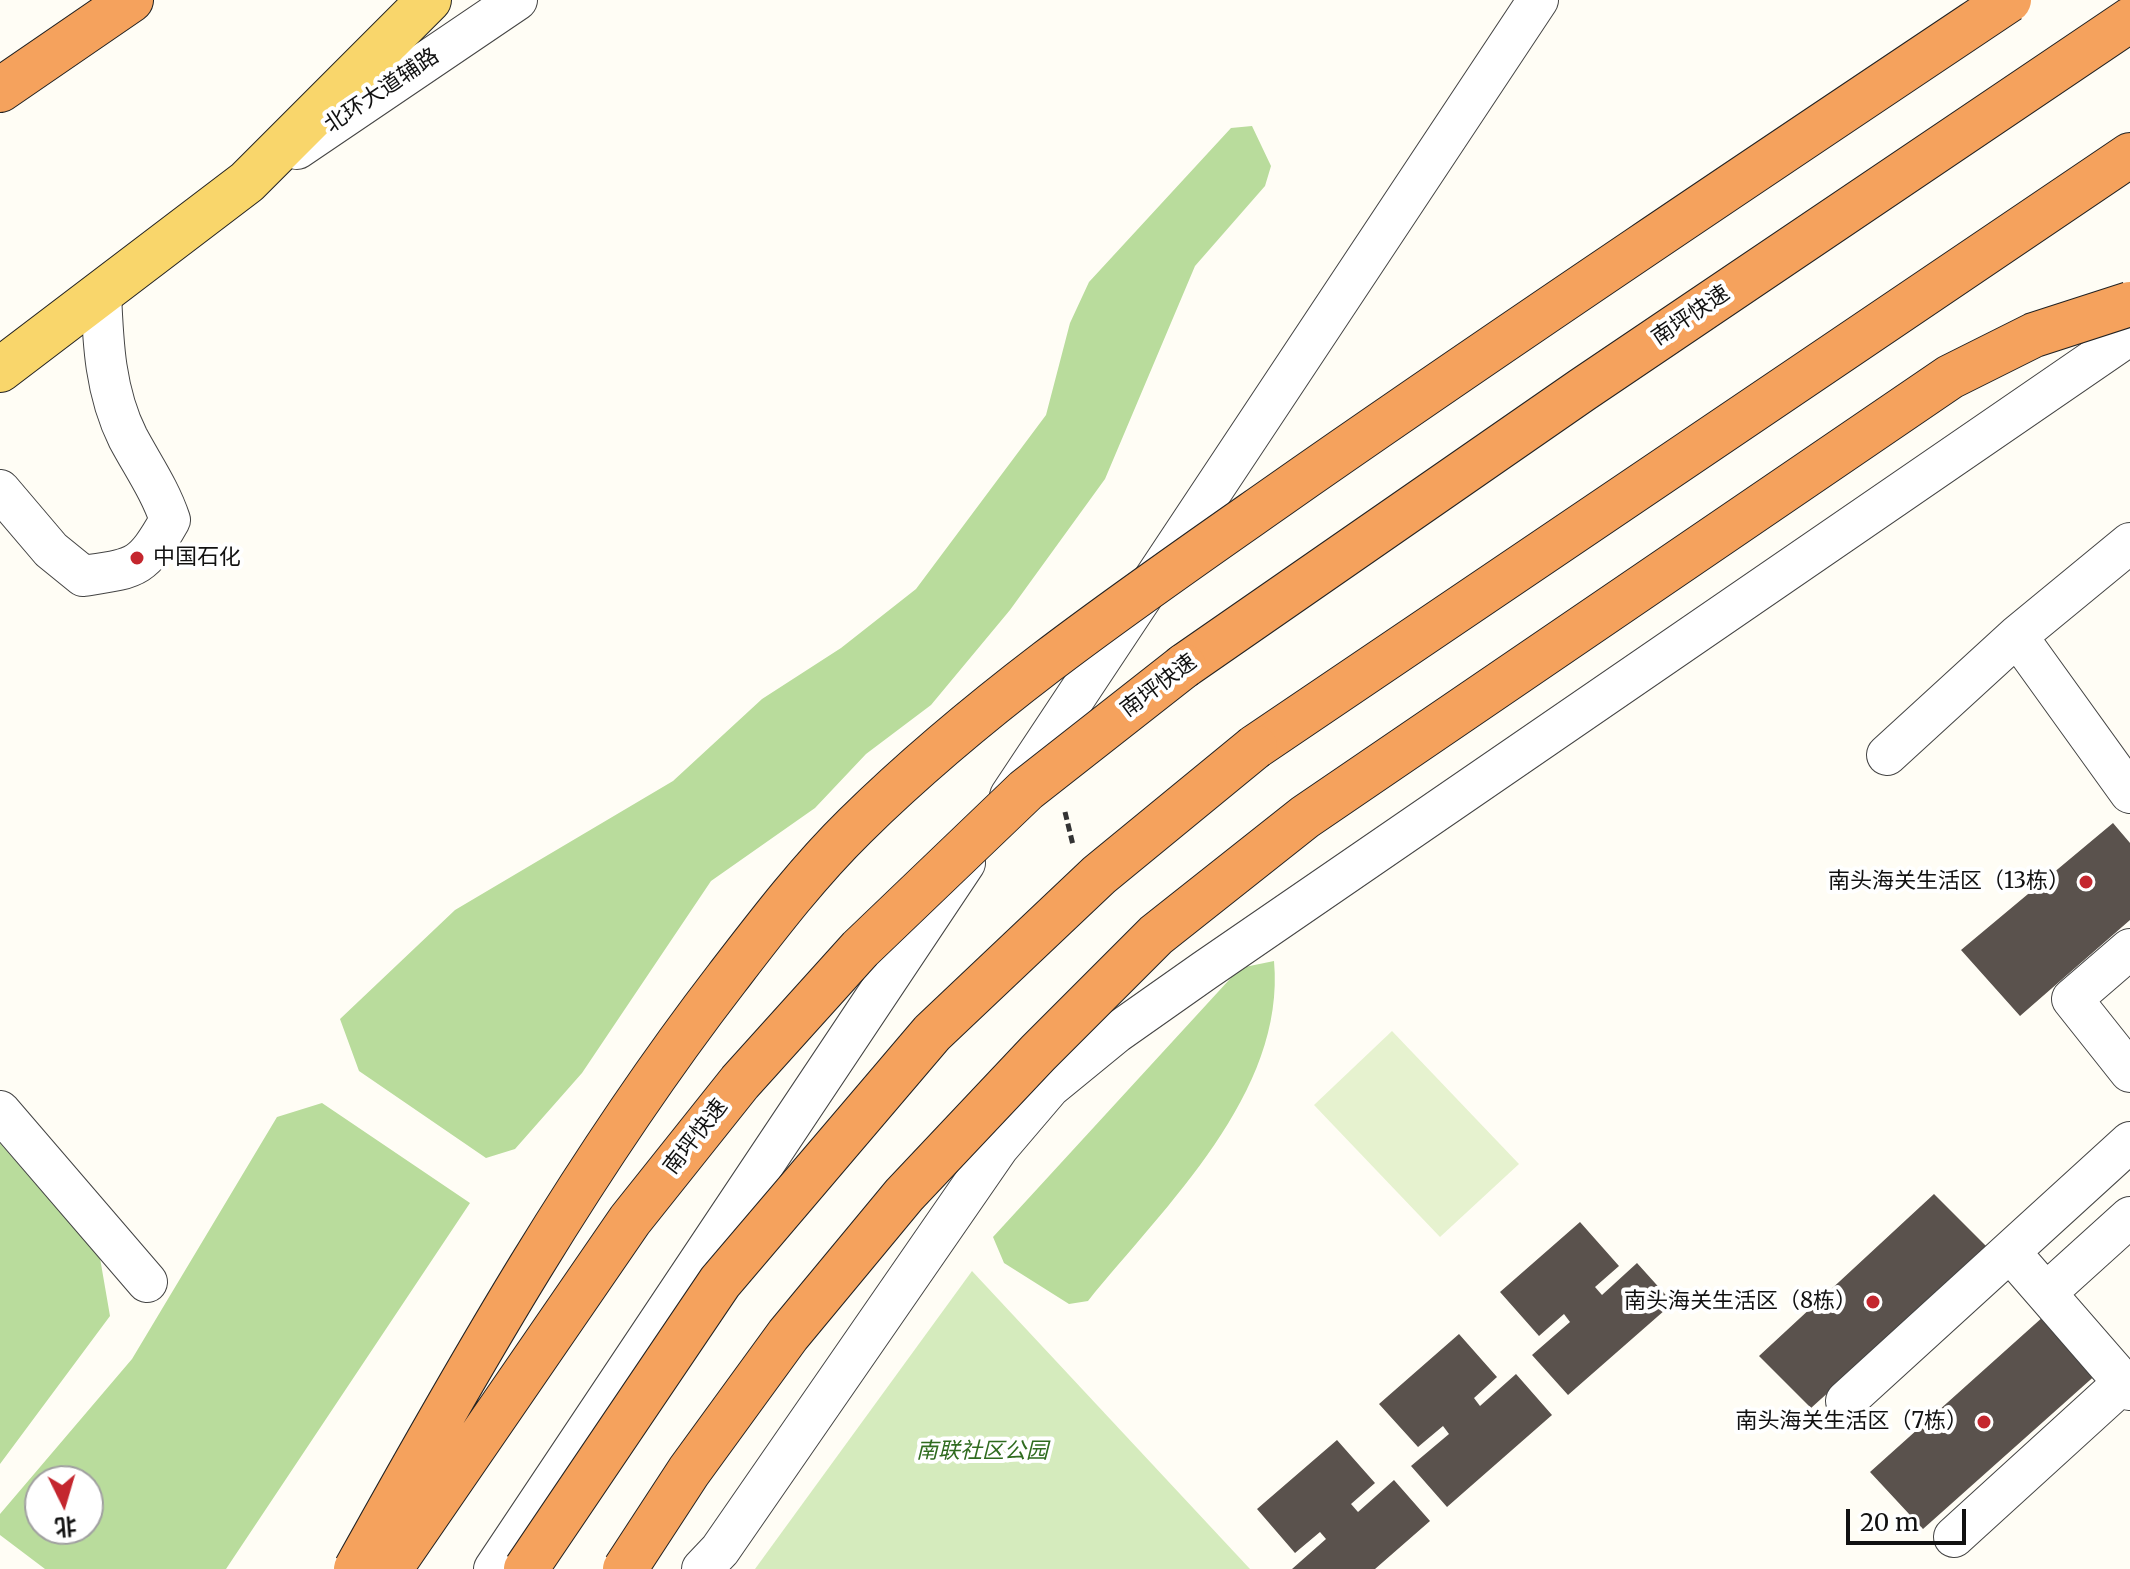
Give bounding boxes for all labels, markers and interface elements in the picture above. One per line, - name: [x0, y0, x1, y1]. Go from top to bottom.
- street label: 北环大道辅路: [320, 43, 444, 139]
- street label: 南坪快速: [1647, 280, 1735, 352]
- place label: 中国石化: [153, 545, 241, 571]
- marker: 中国石化: [128, 549, 146, 567]
- street label: 南坪快速: [1116, 649, 1202, 723]
- place label: 南头海关生活区（13栋）: [1828, 869, 2070, 895]
- marker: 南头海关生活区（13栋）: [2077, 873, 2095, 891]
- street label: 南坪快速: [659, 1094, 733, 1180]
- place label: 南头海关生活区（8栋）: [1624, 1289, 1857, 1315]
- marker: 南头海关生活区（8栋）: [1864, 1293, 1882, 1311]
- place label: 南头海关生活区（7栋）: [1735, 1409, 1968, 1435]
- marker: 南头海关生活区（7栋）: [1975, 1413, 1993, 1431]
- park label: 南联社区公园: [916, 1439, 1048, 1465]
- north arrow: [24, 1465, 104, 1545]
- scale bar: [1850, 1493, 1970, 1543]
- text: 20 m: [1860, 1507, 1919, 1538]
- text: 北: [54, 1512, 78, 1542]

